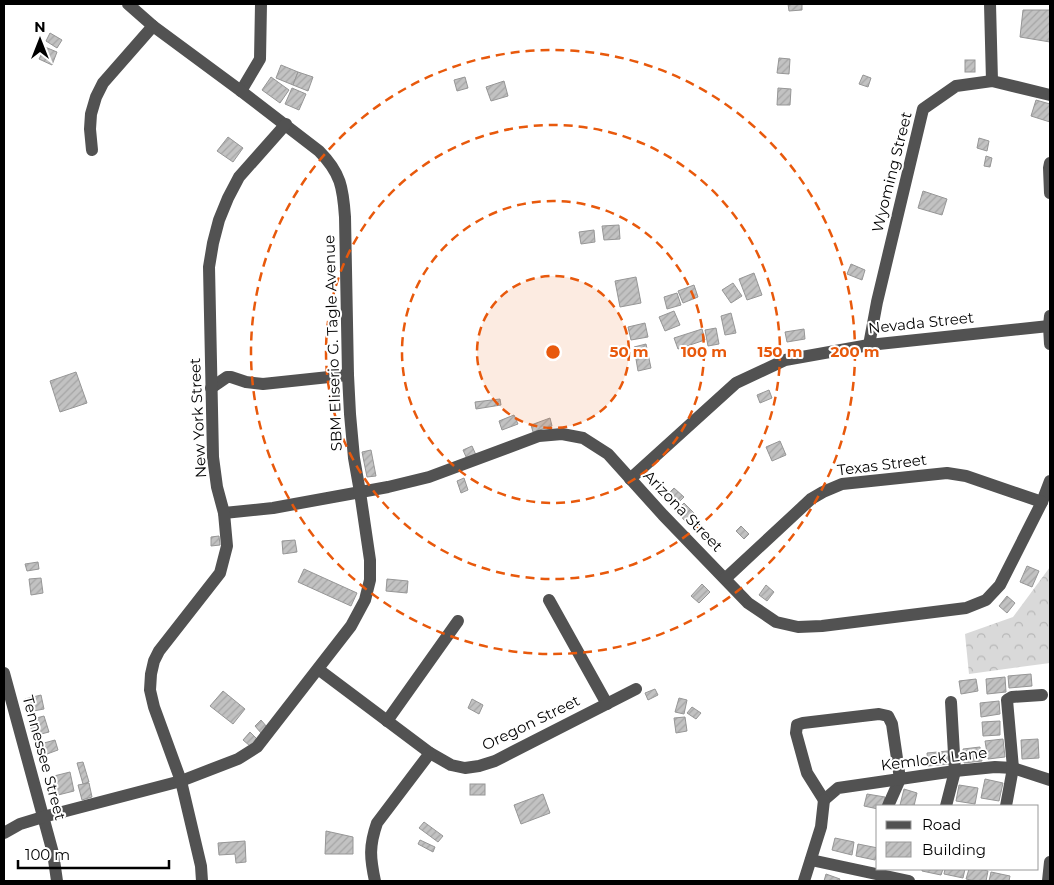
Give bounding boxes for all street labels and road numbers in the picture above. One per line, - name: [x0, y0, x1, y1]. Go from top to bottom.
- street label: Wyoming Street: [867, 110, 916, 234]
- street label: SBM Eliserio G. Tagle Avenue: [319, 235, 346, 451]
- street label: Nevada Street: [867, 308, 975, 337]
- street label: New York Street: [185, 357, 210, 479]
- street label: Texas Street: [836, 450, 928, 479]
- street label: Arizona Street: [640, 466, 727, 555]
- street label: Oregon Street: [479, 691, 583, 754]
- street label: Tennessee Street: [19, 693, 70, 822]
- street label: Kemlock Lane: [880, 743, 988, 774]

